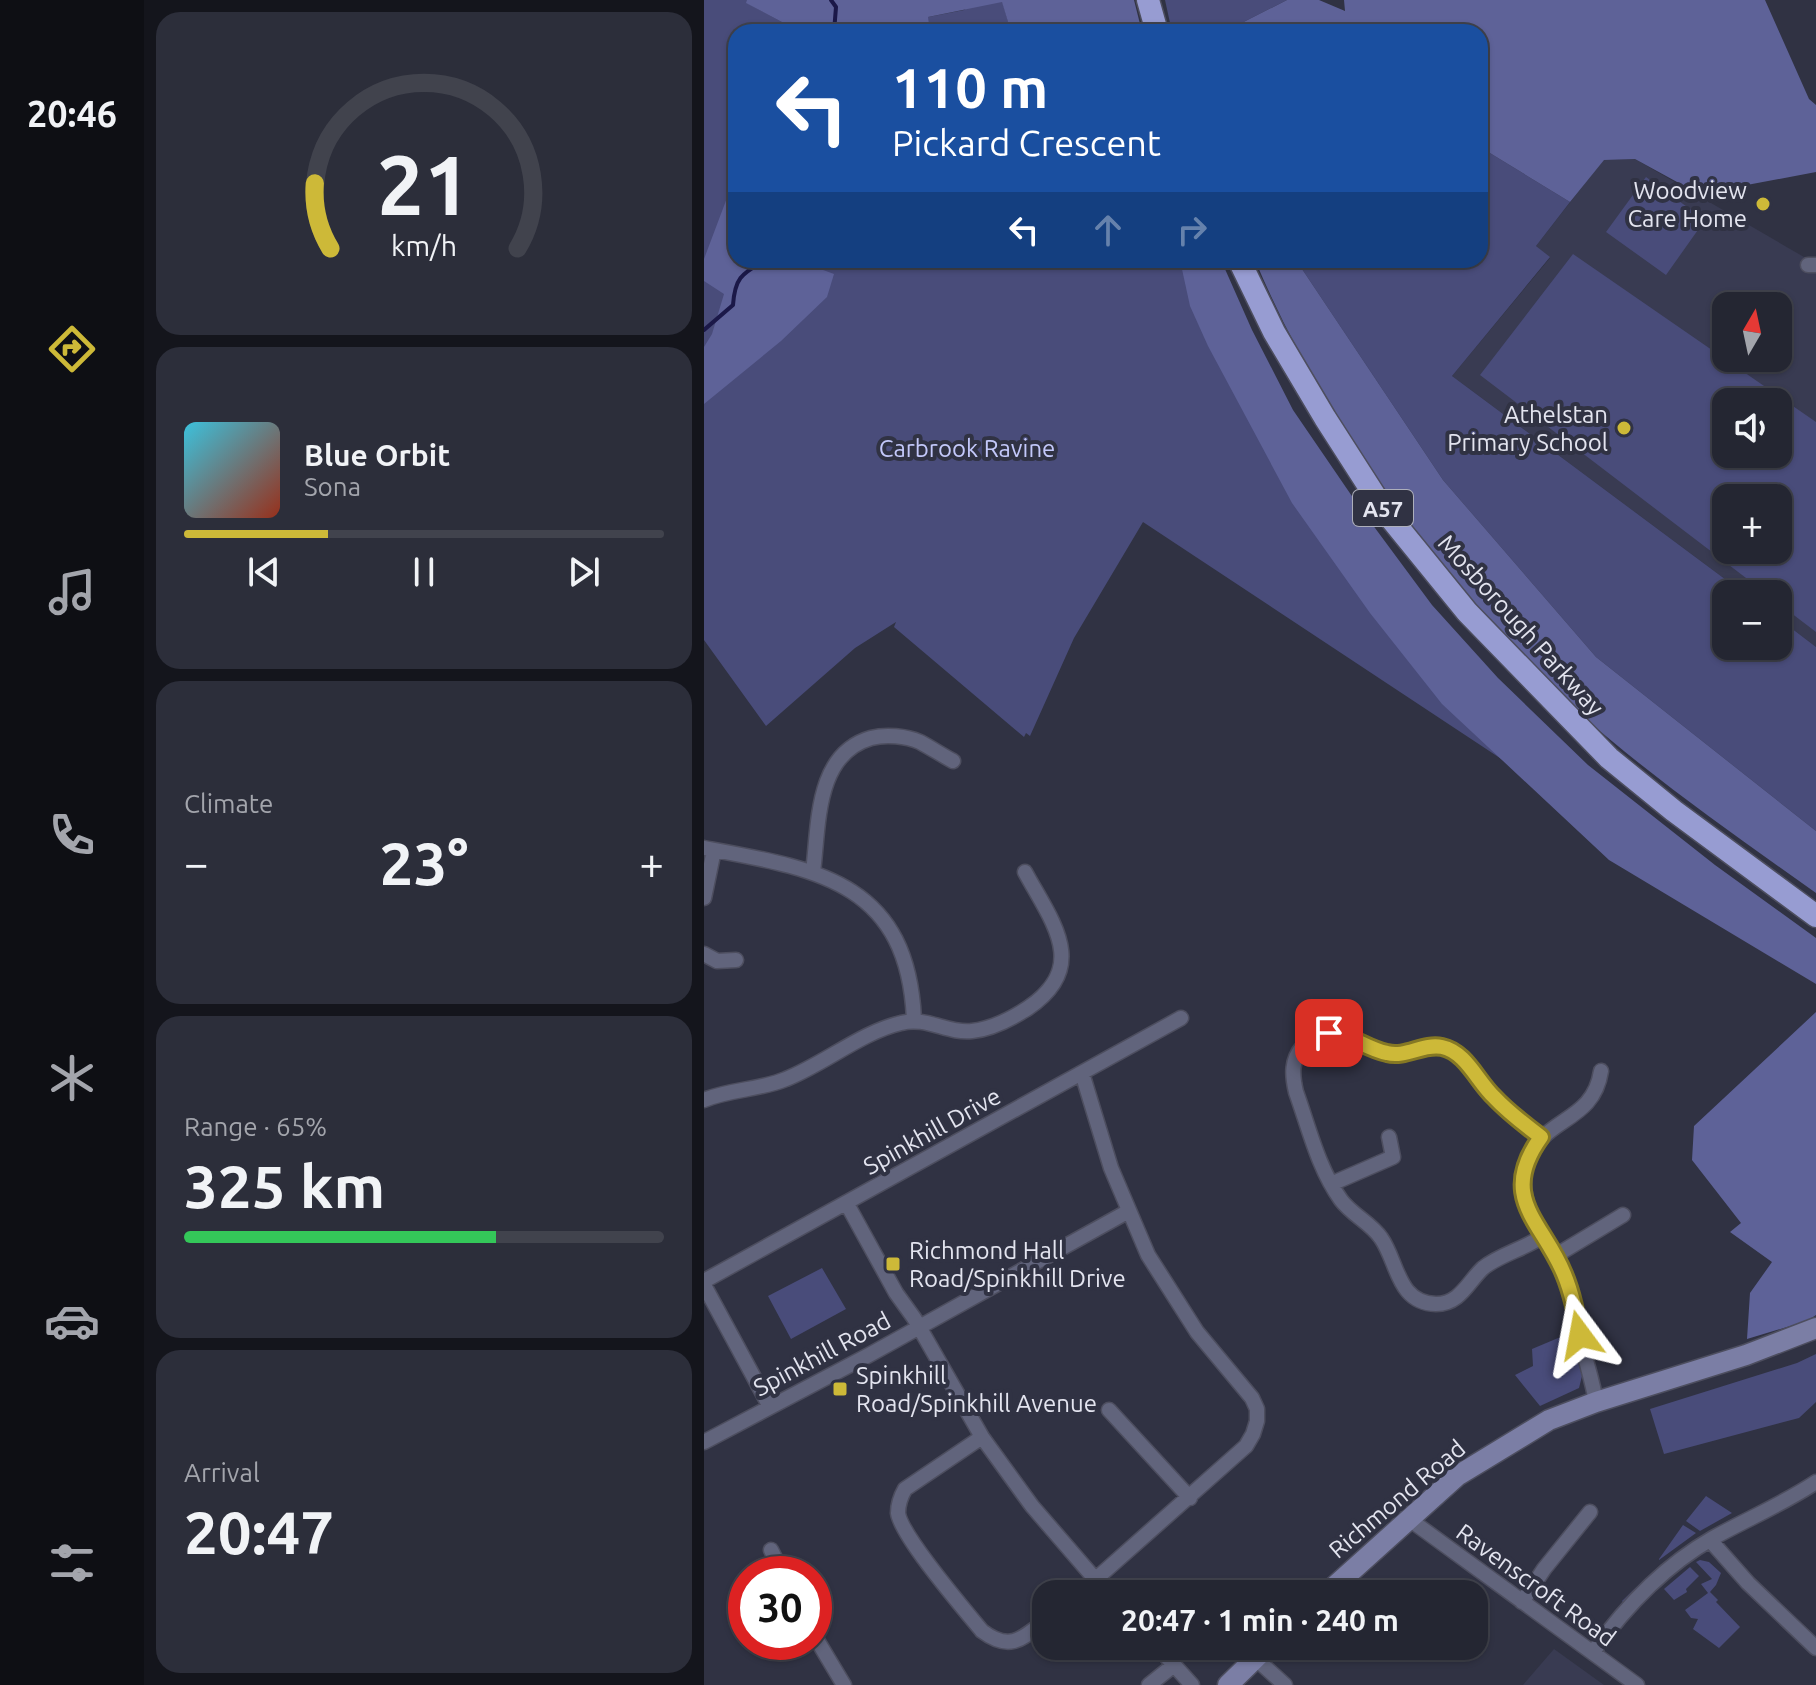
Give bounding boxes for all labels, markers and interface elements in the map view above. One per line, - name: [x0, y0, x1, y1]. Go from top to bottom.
- icon: left: [760, 56, 864, 160]
- text: 110 m: [892, 56, 1048, 119]
- text: 20:46: [27, 93, 117, 134]
- text: Pickard Crescent: [892, 122, 1161, 163]
- text: 21: [377, 137, 471, 231]
- place label: Woodview Care Home: [1627, 177, 1747, 232]
- marker: Woodview Care Home: [1754, 195, 1772, 213]
- icon: left: [1002, 208, 1046, 252]
- icon: ahead: [1086, 208, 1130, 252]
- icon: right: [1170, 208, 1214, 252]
- text: km/h: [391, 229, 457, 261]
- north arrow: [1712, 292, 1792, 372]
- map controls: [1712, 292, 1792, 660]
- icon: directions: [44, 321, 100, 377]
- button: sound: [1712, 388, 1792, 468]
- place label: Athelstan Primary School: [1447, 401, 1608, 456]
- marker: Athelstan Primary School: [1615, 419, 1633, 437]
- park label: Carbrook Ravine: [879, 435, 1055, 462]
- text: Blue Orbit: [304, 438, 450, 472]
- text: Sona: [304, 472, 361, 501]
- button: +: [1712, 484, 1792, 564]
- road number: A57: [1353, 490, 1413, 526]
- street label: Mosborough Parkway: [1433, 529, 1609, 721]
- icon: previous: [242, 550, 286, 594]
- icon: pause: [402, 550, 446, 594]
- icon: next: [562, 550, 606, 594]
- icon: music: [44, 564, 100, 620]
- button: −: [1712, 580, 1792, 660]
- text: Climate: [184, 789, 273, 818]
- icon: phone: [44, 807, 100, 863]
- text: 23°: [380, 829, 468, 896]
- text: −: [184, 838, 209, 887]
- text: +: [639, 838, 664, 887]
- pin: [1295, 999, 1363, 1067]
- icon: arrive: [1307, 1011, 1351, 1055]
- icon: climate: [44, 1050, 100, 1106]
- street label: Spinkhill Drive: [859, 1082, 1005, 1180]
- text: Range · 65%: [184, 1112, 327, 1141]
- text: 325 km: [184, 1152, 385, 1219]
- place label: Richmond Hall Road/Spinkhill Drive: [909, 1237, 1126, 1292]
- marker: Richmond Hall Road/Spinkhill Drive: [884, 1255, 902, 1273]
- icon: car: [44, 1293, 100, 1349]
- position arrow: [1538, 1293, 1622, 1377]
- street label: Spinkhill Road: [749, 1307, 895, 1401]
- place label: Spinkhill Road/Spinkhill Avenue: [856, 1362, 1097, 1417]
- marker: Spinkhill Road/Spinkhill Avenue: [831, 1380, 849, 1398]
- street label: Richmond Road: [1324, 1434, 1470, 1564]
- text: Arrival: [184, 1458, 260, 1487]
- text: 20:47: [184, 1498, 334, 1565]
- street label: Ravenscroft Road: [1451, 1518, 1621, 1652]
- icon: filters: [44, 1535, 100, 1591]
- speed limit sign: 30: [728, 1556, 832, 1660]
- text: 20:47 · 1 min · 240 m: [1121, 1603, 1399, 1637]

